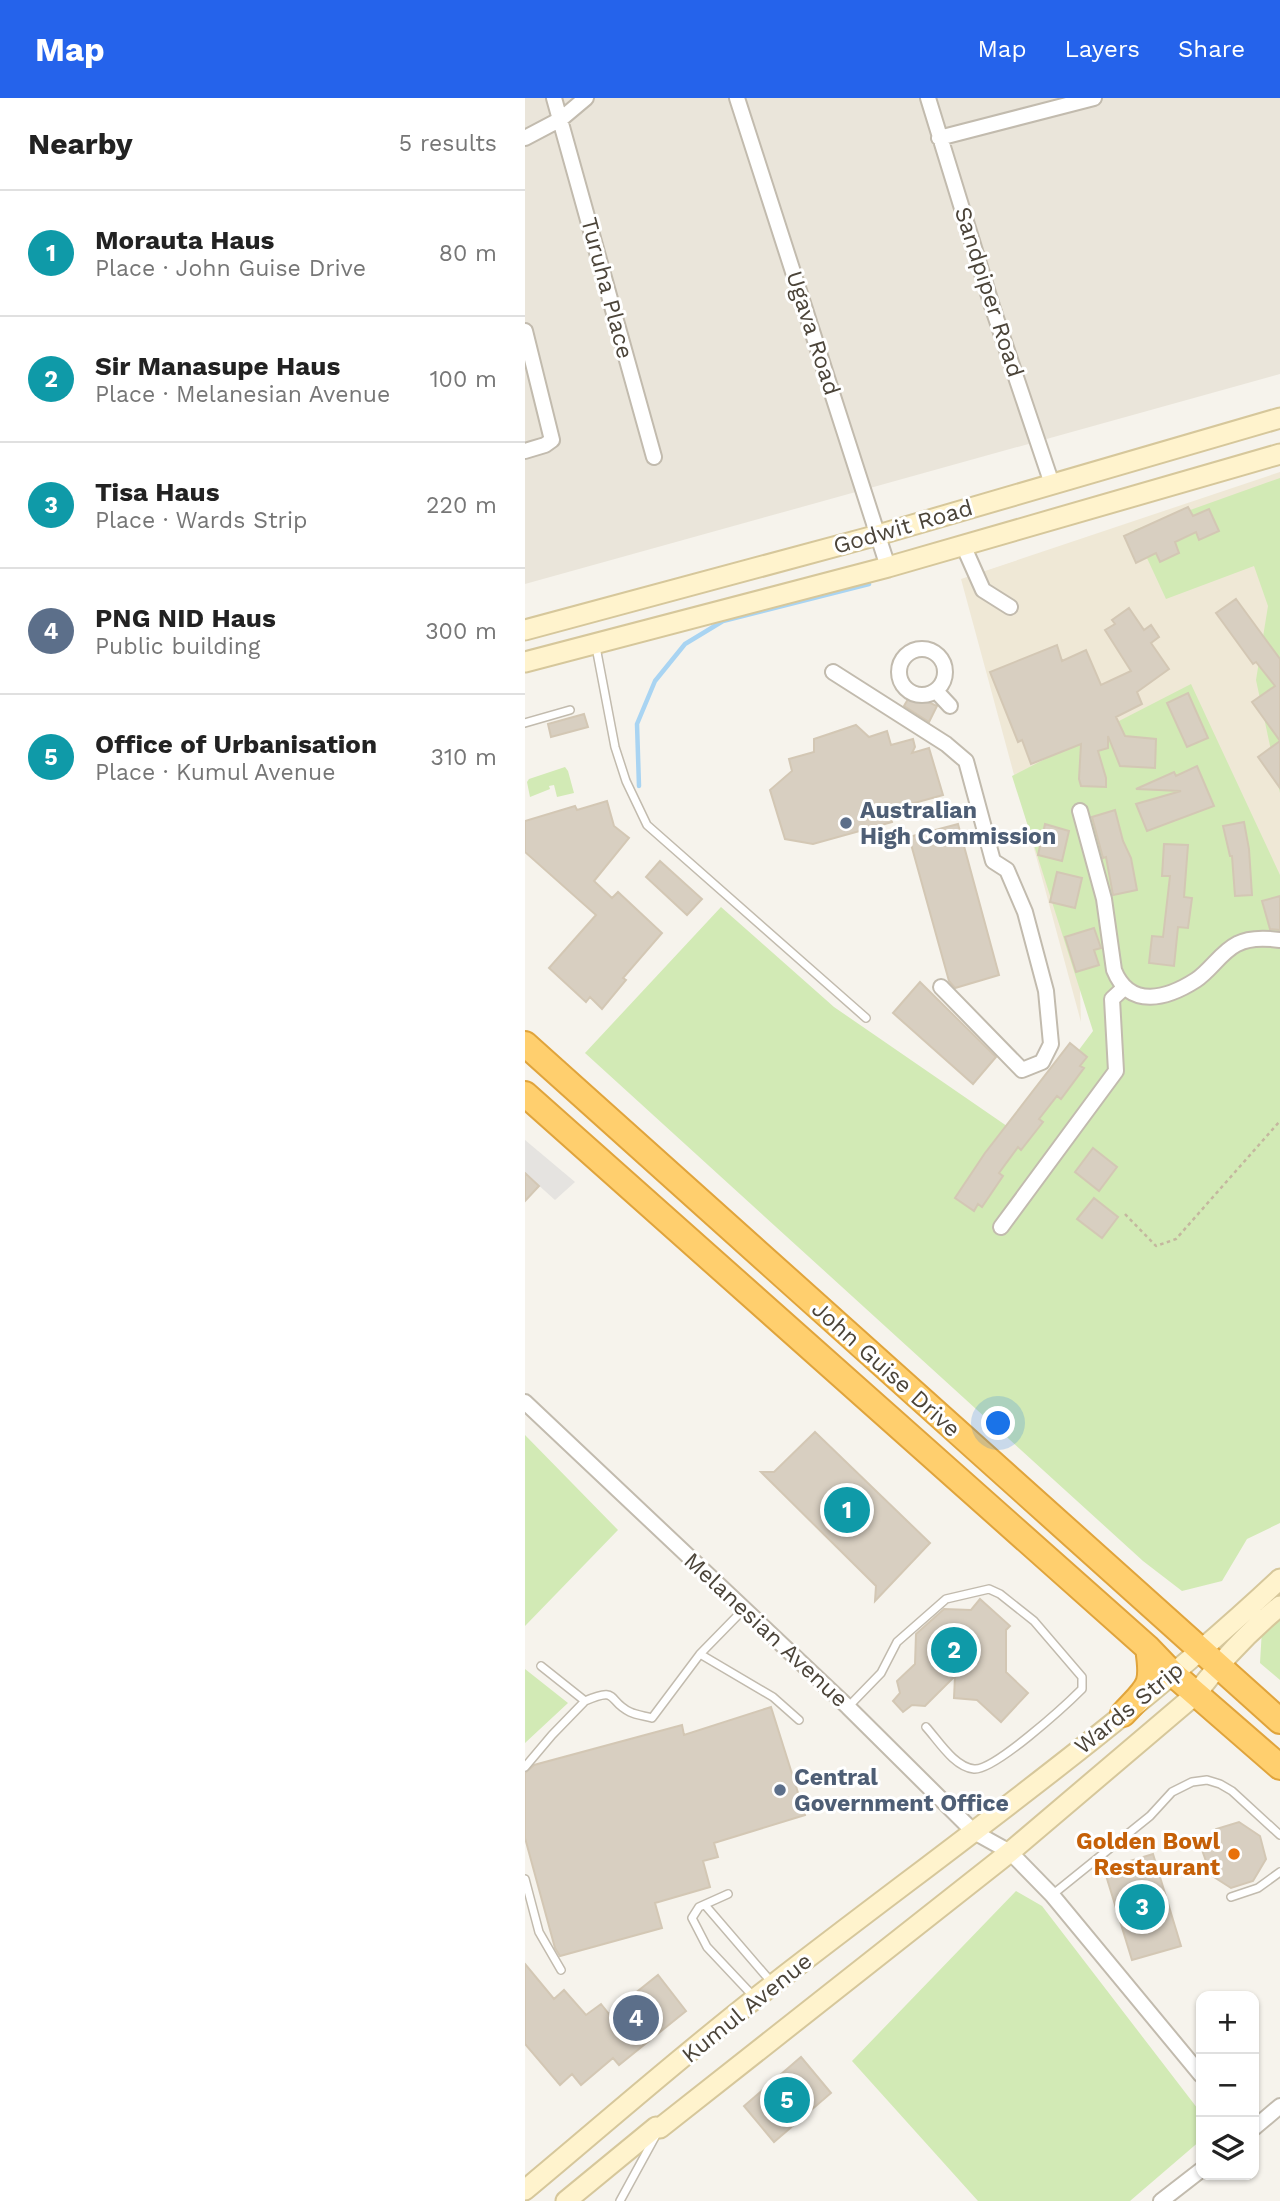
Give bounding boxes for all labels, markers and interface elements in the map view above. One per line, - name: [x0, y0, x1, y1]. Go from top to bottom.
- text: Map: [35, 30, 105, 69]
- text: Map: [978, 35, 1026, 63]
- text: Layers: [1064, 35, 1140, 63]
- text: Share: [1178, 35, 1245, 63]
- text: Nearby: [28, 126, 133, 161]
- text: 5 results: [399, 130, 497, 157]
- street label: Sandpiper Road: [949, 204, 1029, 380]
- street label: Turuha Place: [575, 214, 639, 362]
- text: Morauta Haus: [95, 225, 274, 255]
- text: 1: [46, 240, 56, 267]
- text: 80 m: [439, 240, 497, 267]
- text: Place · John Guise Drive: [95, 255, 366, 282]
- street label: Ugava Road: [780, 267, 846, 399]
- text: Sir Manasupe Haus: [95, 351, 340, 381]
- text: 2: [44, 366, 58, 393]
- text: 100 m: [430, 366, 497, 393]
- text: Place · Melanesian Avenue: [95, 381, 390, 408]
- text: Tisa Haus: [95, 477, 220, 507]
- text: 3: [44, 492, 58, 519]
- text: 220 m: [426, 492, 497, 519]
- street label: Godwit Road: [830, 494, 976, 560]
- text: Place · Wards Strip: [95, 507, 307, 534]
- text: PNG NID Haus: [95, 603, 276, 633]
- text: 4: [44, 618, 58, 645]
- text: 300 m: [425, 618, 497, 645]
- text: Public building: [95, 633, 260, 660]
- text: Office of Urbanisation: [95, 729, 377, 759]
- text: 5: [44, 744, 58, 771]
- text: 310 m: [431, 744, 497, 771]
- text: Place · Kumul Avenue: [95, 759, 335, 786]
- place label: Australian High Commission: [860, 797, 1056, 850]
- marker: Australian High Commission: [838, 815, 854, 831]
- street label: John Guise Drive: [806, 1295, 966, 1443]
- your location: [981, 1406, 1015, 1440]
- pin: 1: [824, 1484, 870, 1536]
- street label: Melanesian Avenue: [679, 1547, 853, 1713]
- pin: 2: [931, 1624, 977, 1676]
- street label: Wards Strip: [1069, 1656, 1189, 1760]
- place label: Central Government Office: [794, 1764, 1009, 1817]
- marker: Central Government Office: [772, 1782, 788, 1798]
- place label: Golden Bowl Restaurant: [1076, 1828, 1220, 1881]
- marker: Golden Bowl Restaurant: [1226, 1846, 1242, 1862]
- pin: 3: [1119, 1881, 1165, 1933]
- street label: Kumul Avenue: [677, 1947, 817, 2069]
- map controls: [1196, 1991, 1259, 2180]
- button: +: [1196, 1991, 1259, 2054]
- pin: 4: [613, 1992, 659, 2044]
- button: −: [1196, 2054, 1259, 2117]
- pin: 5: [764, 2074, 810, 2126]
- button: layers: [1196, 2117, 1259, 2180]

